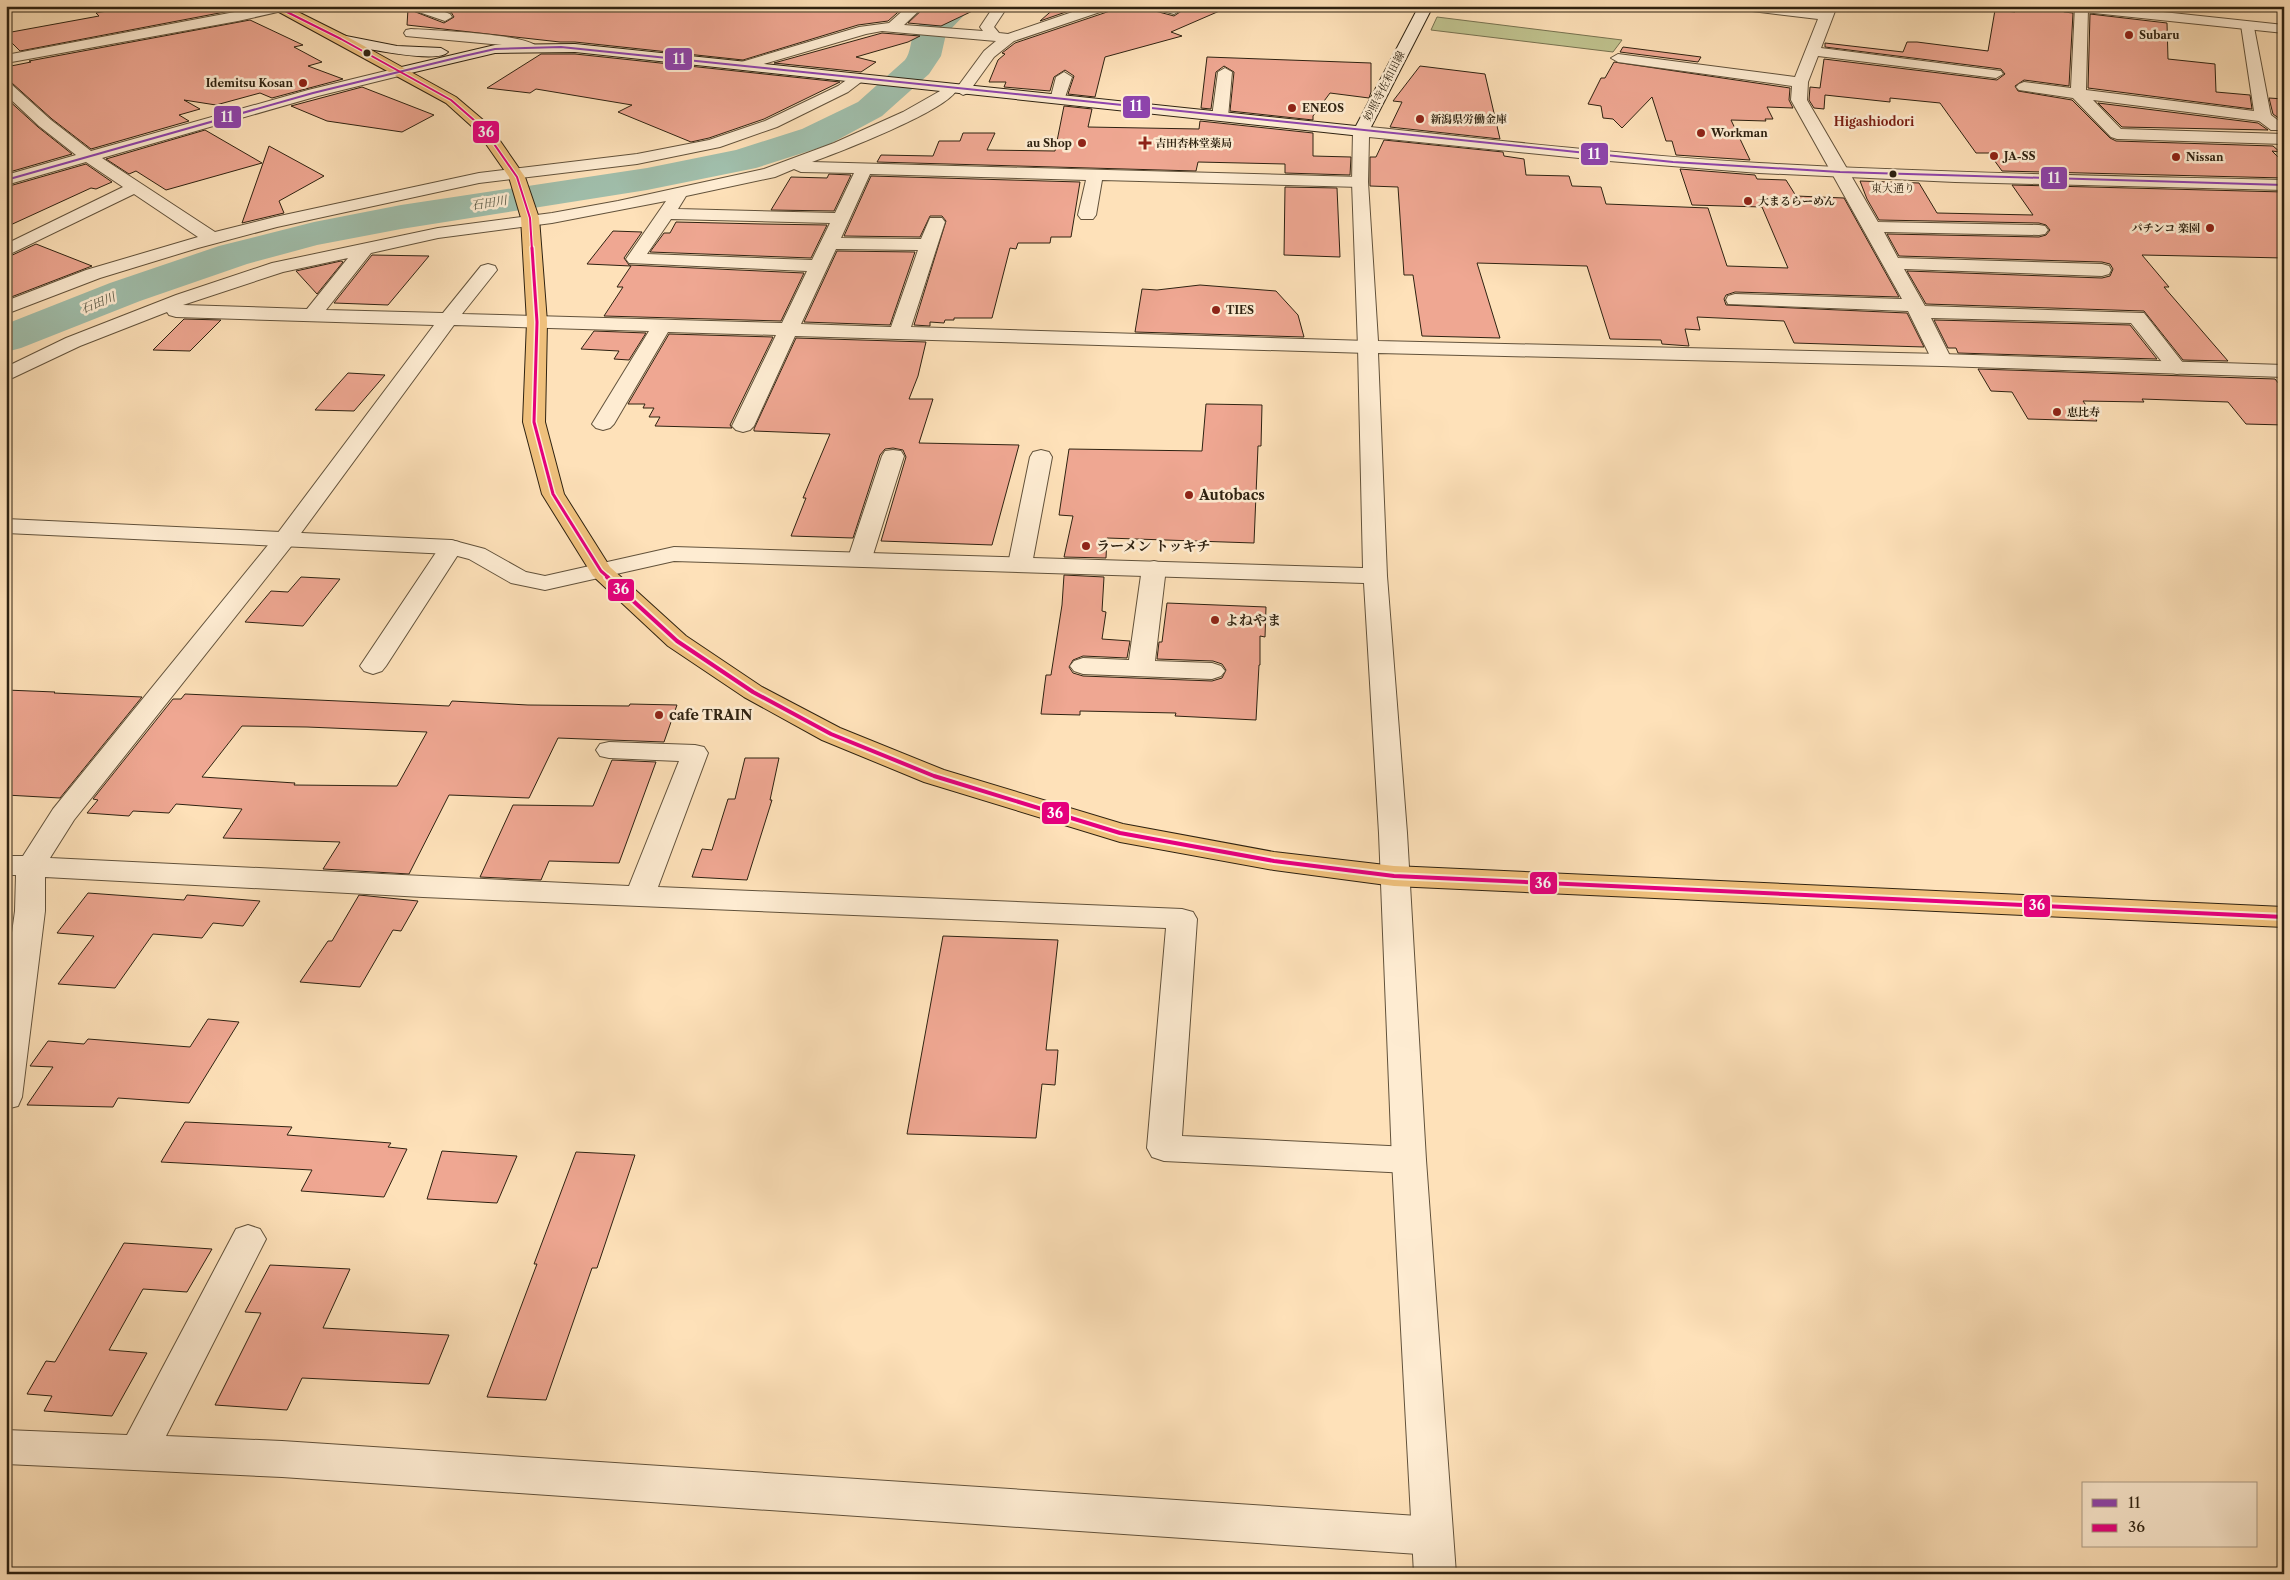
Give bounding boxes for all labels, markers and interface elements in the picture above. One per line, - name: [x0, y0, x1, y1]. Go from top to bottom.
- place label: Subaru: [2139, 28, 2180, 42]
- marker: Subaru: [2123, 29, 2135, 41]
- line badge: 11: [664, 47, 693, 71]
- unlabelled marker: [362, 48, 372, 58]
- street label: 妙照寺佐和田線: [1360, 49, 1408, 123]
- text: 11: [673, 50, 686, 68]
- place label: Idemitsu Kosan: [206, 76, 293, 90]
- marker: Idemitsu Kosan: [297, 77, 309, 89]
- line badge: 11: [1122, 95, 1151, 119]
- text: 11: [1130, 97, 1143, 115]
- place label: ENEOS: [1302, 101, 1344, 115]
- marker: ENEOS: [1286, 102, 1298, 114]
- line badge: 11: [213, 105, 242, 129]
- text: 11: [221, 108, 234, 126]
- place label: 新潟県労働金庫: [1430, 112, 1507, 126]
- marker: 新潟県労働金庫: [1414, 113, 1426, 125]
- district label: Higashiodori: [1834, 114, 1915, 129]
- line badge: 36: [472, 120, 500, 144]
- text: 36: [478, 123, 494, 141]
- place label: Workman: [1710, 126, 1768, 140]
- marker: Workman: [1695, 127, 1707, 139]
- place label: au Shop: [1027, 136, 1072, 150]
- place label: 吉田杏林堂薬局: [1155, 136, 1232, 150]
- marker: au Shop: [1076, 137, 1088, 149]
- marker: 吉田杏林堂薬局: [1139, 137, 1151, 149]
- line badge: 11: [1580, 142, 1609, 166]
- text: 11: [1588, 145, 1601, 163]
- place label: JA-SS: [2002, 149, 2036, 163]
- marker: JA-SS: [1988, 150, 2000, 162]
- place label: Nissan: [2186, 150, 2224, 164]
- marker: Nissan: [2170, 151, 2182, 163]
- line badge: 11: [2040, 166, 2068, 190]
- marker: 東大通り: [1888, 169, 1898, 179]
- text: 11: [2048, 169, 2061, 187]
- place label: 東大通り: [1871, 181, 1915, 195]
- water label: 石田川: [470, 192, 510, 213]
- place label: 大まるらーめん: [1758, 194, 1835, 208]
- marker: 大まるらーめん: [1742, 195, 1754, 207]
- place label: パチンコ 楽園: [2131, 221, 2200, 235]
- marker: パチンコ 楽園: [2204, 222, 2216, 234]
- water label: 石田川: [78, 288, 119, 316]
- place label: TIES: [1226, 303, 1254, 317]
- marker: TIES: [1210, 304, 1222, 316]
- place label: 恵比寿: [2067, 405, 2100, 419]
- marker: 恵比寿: [2051, 406, 2063, 418]
- place label: Autobacs: [1198, 486, 1265, 504]
- marker: Autobacs: [1183, 489, 1195, 501]
- place label: ラーメン トッキチ: [1096, 537, 1210, 555]
- marker: ラーメン トッキチ: [1080, 540, 1092, 552]
- line badge: 36: [607, 578, 635, 602]
- text: 36: [613, 580, 629, 598]
- place label: よねやま: [1225, 611, 1281, 629]
- marker: よねやま: [1209, 614, 1221, 626]
- place label: cafe TRAIN: [669, 706, 752, 724]
- marker: cafe TRAIN: [653, 709, 665, 721]
- line badge: 36: [1041, 801, 1070, 825]
- text: 36: [1047, 804, 1063, 822]
- line badge: 36: [1529, 871, 1558, 895]
- text: 36: [1535, 874, 1551, 892]
- line badge: 36: [2023, 894, 2051, 918]
- text: 36: [2029, 896, 2045, 914]
- legend: [2082, 1482, 2258, 1548]
- text: 11: [2128, 1493, 2141, 1512]
- text: 36: [2128, 1517, 2145, 1536]

